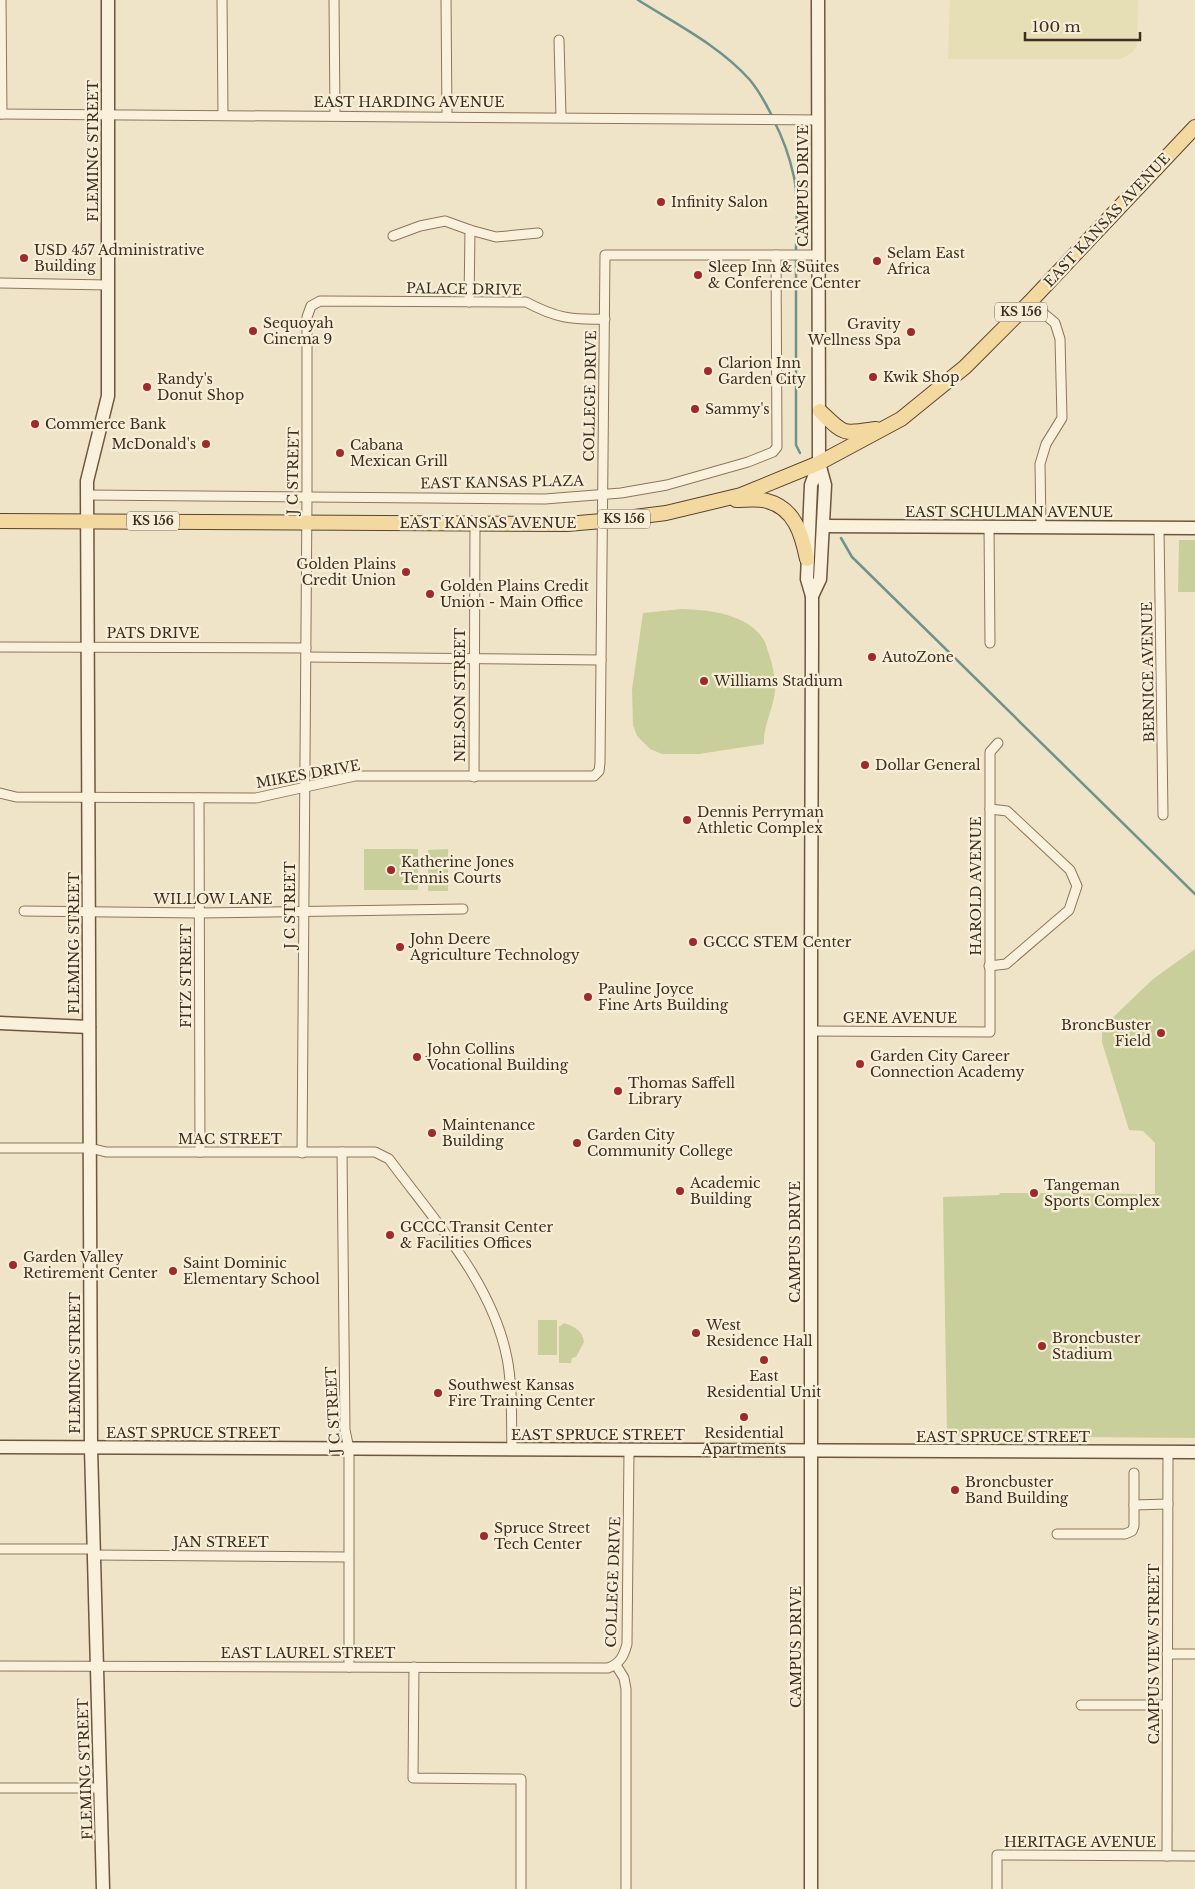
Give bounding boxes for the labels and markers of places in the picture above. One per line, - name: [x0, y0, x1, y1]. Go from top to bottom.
- place label: Infinity Salon: [671, 193, 768, 211]
- marker: Infinity Salon: [655, 196, 667, 208]
- place label: USD 457 Administrative Building: [34, 241, 205, 275]
- place label: Selam East Africa: [886, 244, 966, 278]
- marker: USD 457 Administrative Building: [18, 252, 30, 264]
- marker: Selam East Africa: [871, 255, 883, 267]
- place label: Sleep Inn & Suites & Conference Center: [708, 258, 861, 292]
- marker: Sleep Inn & Suites & Conference Center: [692, 269, 704, 281]
- place label: Sequoyah Cinema 9: [263, 314, 334, 348]
- place label: Gravity Wellness Spa: [807, 315, 901, 349]
- marker: Sequoyah Cinema 9: [247, 325, 259, 337]
- marker: Gravity Wellness Spa: [905, 326, 917, 338]
- place label: Clarion Inn Garden City: [718, 354, 806, 388]
- marker: Clarion Inn Garden City: [702, 365, 714, 377]
- place label: Kwik Shop: [883, 368, 960, 386]
- place label: Randy's Donut Shop: [157, 370, 244, 404]
- marker: Kwik Shop: [867, 371, 879, 383]
- marker: Randy's Donut Shop: [141, 381, 153, 393]
- place label: Sammy's: [705, 400, 770, 418]
- marker: Sammy's: [689, 403, 701, 415]
- place label: Commerce Bank: [45, 415, 167, 433]
- marker: Commerce Bank: [29, 418, 41, 430]
- place label: McDonald's: [111, 435, 196, 453]
- place label: Cabana Mexican Grill: [350, 436, 448, 470]
- marker: McDonald's: [200, 438, 212, 450]
- marker: Cabana Mexican Grill: [334, 447, 346, 459]
- place label: Golden Plains Credit Union: [296, 555, 396, 589]
- marker: Golden Plains Credit Union: [400, 566, 412, 578]
- place label: Golden Plains Credit Union - Main Office: [440, 577, 590, 611]
- marker: Golden Plains Credit Union - Main Office: [424, 588, 436, 600]
- place label: AutoZone: [881, 648, 954, 666]
- marker: AutoZone: [866, 651, 878, 663]
- place label: Williams Stadium: [713, 672, 843, 690]
- marker: Williams Stadium: [698, 675, 710, 687]
- place label: Dollar General: [875, 756, 981, 774]
- marker: Dollar General: [859, 759, 871, 771]
- place label: Dennis Perryman Athletic Complex: [696, 803, 824, 837]
- marker: Dennis Perryman Athletic Complex: [681, 814, 693, 826]
- place label: Katherine Jones Tennis Courts: [401, 853, 514, 887]
- marker: Katherine Jones Tennis Courts: [385, 864, 397, 876]
- place label: John Deere Agriculture Technology: [408, 930, 580, 964]
- place label: GCCC STEM Center: [703, 933, 852, 951]
- marker: GCCC STEM Center: [687, 936, 699, 948]
- marker: John Deere Agriculture Technology: [394, 941, 406, 953]
- place label: Pauline Joyce Fine Arts Building: [598, 980, 729, 1014]
- marker: Pauline Joyce Fine Arts Building: [582, 991, 594, 1003]
- place label: BroncBuster Field: [1061, 1016, 1152, 1050]
- marker: BroncBuster Field: [1155, 1027, 1167, 1039]
- place label: John Collins Vocational Building: [425, 1040, 569, 1074]
- place label: Garden City Career Connection Academy: [870, 1047, 1025, 1081]
- marker: John Collins Vocational Building: [411, 1051, 423, 1063]
- marker: Garden City Career Connection Academy: [854, 1058, 866, 1070]
- place label: Thomas Saffell Library: [628, 1074, 736, 1108]
- marker: Thomas Saffell Library: [612, 1085, 624, 1097]
- place label: Maintenance Building: [442, 1116, 535, 1150]
- place label: Garden City Community College: [587, 1126, 733, 1160]
- marker: Maintenance Building: [426, 1127, 438, 1139]
- marker: Garden City Community College: [571, 1137, 583, 1149]
- place label: Academic Building: [689, 1174, 761, 1208]
- place label: Tangeman Sports Complex: [1044, 1176, 1160, 1210]
- marker: Academic Building: [674, 1185, 686, 1197]
- marker: Tangeman Sports Complex: [1028, 1187, 1040, 1199]
- place label: GCCC Transit Center & Facilities Offices: [400, 1218, 553, 1252]
- marker: GCCC Transit Center & Facilities Offices: [384, 1229, 396, 1241]
- place label: Garden Valley Retirement Center: [23, 1248, 158, 1282]
- place label: Saint Dominic Elementary School: [183, 1254, 320, 1288]
- marker: Garden Valley Retirement Center: [7, 1259, 19, 1271]
- marker: Saint Dominic Elementary School: [167, 1265, 179, 1277]
- place label: West Residence Hall: [705, 1316, 813, 1350]
- marker: West Residence Hall: [690, 1327, 702, 1339]
- place label: Broncbuster Stadium: [1052, 1329, 1141, 1363]
- marker: Broncbuster Stadium: [1036, 1340, 1048, 1352]
- marker: East Residential Unit: [758, 1354, 770, 1366]
- place label: East Residential Unit: [707, 1367, 822, 1401]
- place label: Southwest Kansas Fire Training Center: [448, 1376, 595, 1410]
- marker: Southwest Kansas Fire Training Center: [432, 1387, 444, 1399]
- marker: Residential Apartments: [738, 1411, 750, 1423]
- place label: Residential Apartments: [701, 1424, 786, 1458]
- place label: Broncbuster Band Building: [965, 1473, 1069, 1507]
- marker: Broncbuster Band Building: [949, 1484, 961, 1496]
- place label: Spruce Street Tech Center: [494, 1519, 591, 1553]
- marker: Spruce Street Tech Center: [478, 1530, 490, 1542]

